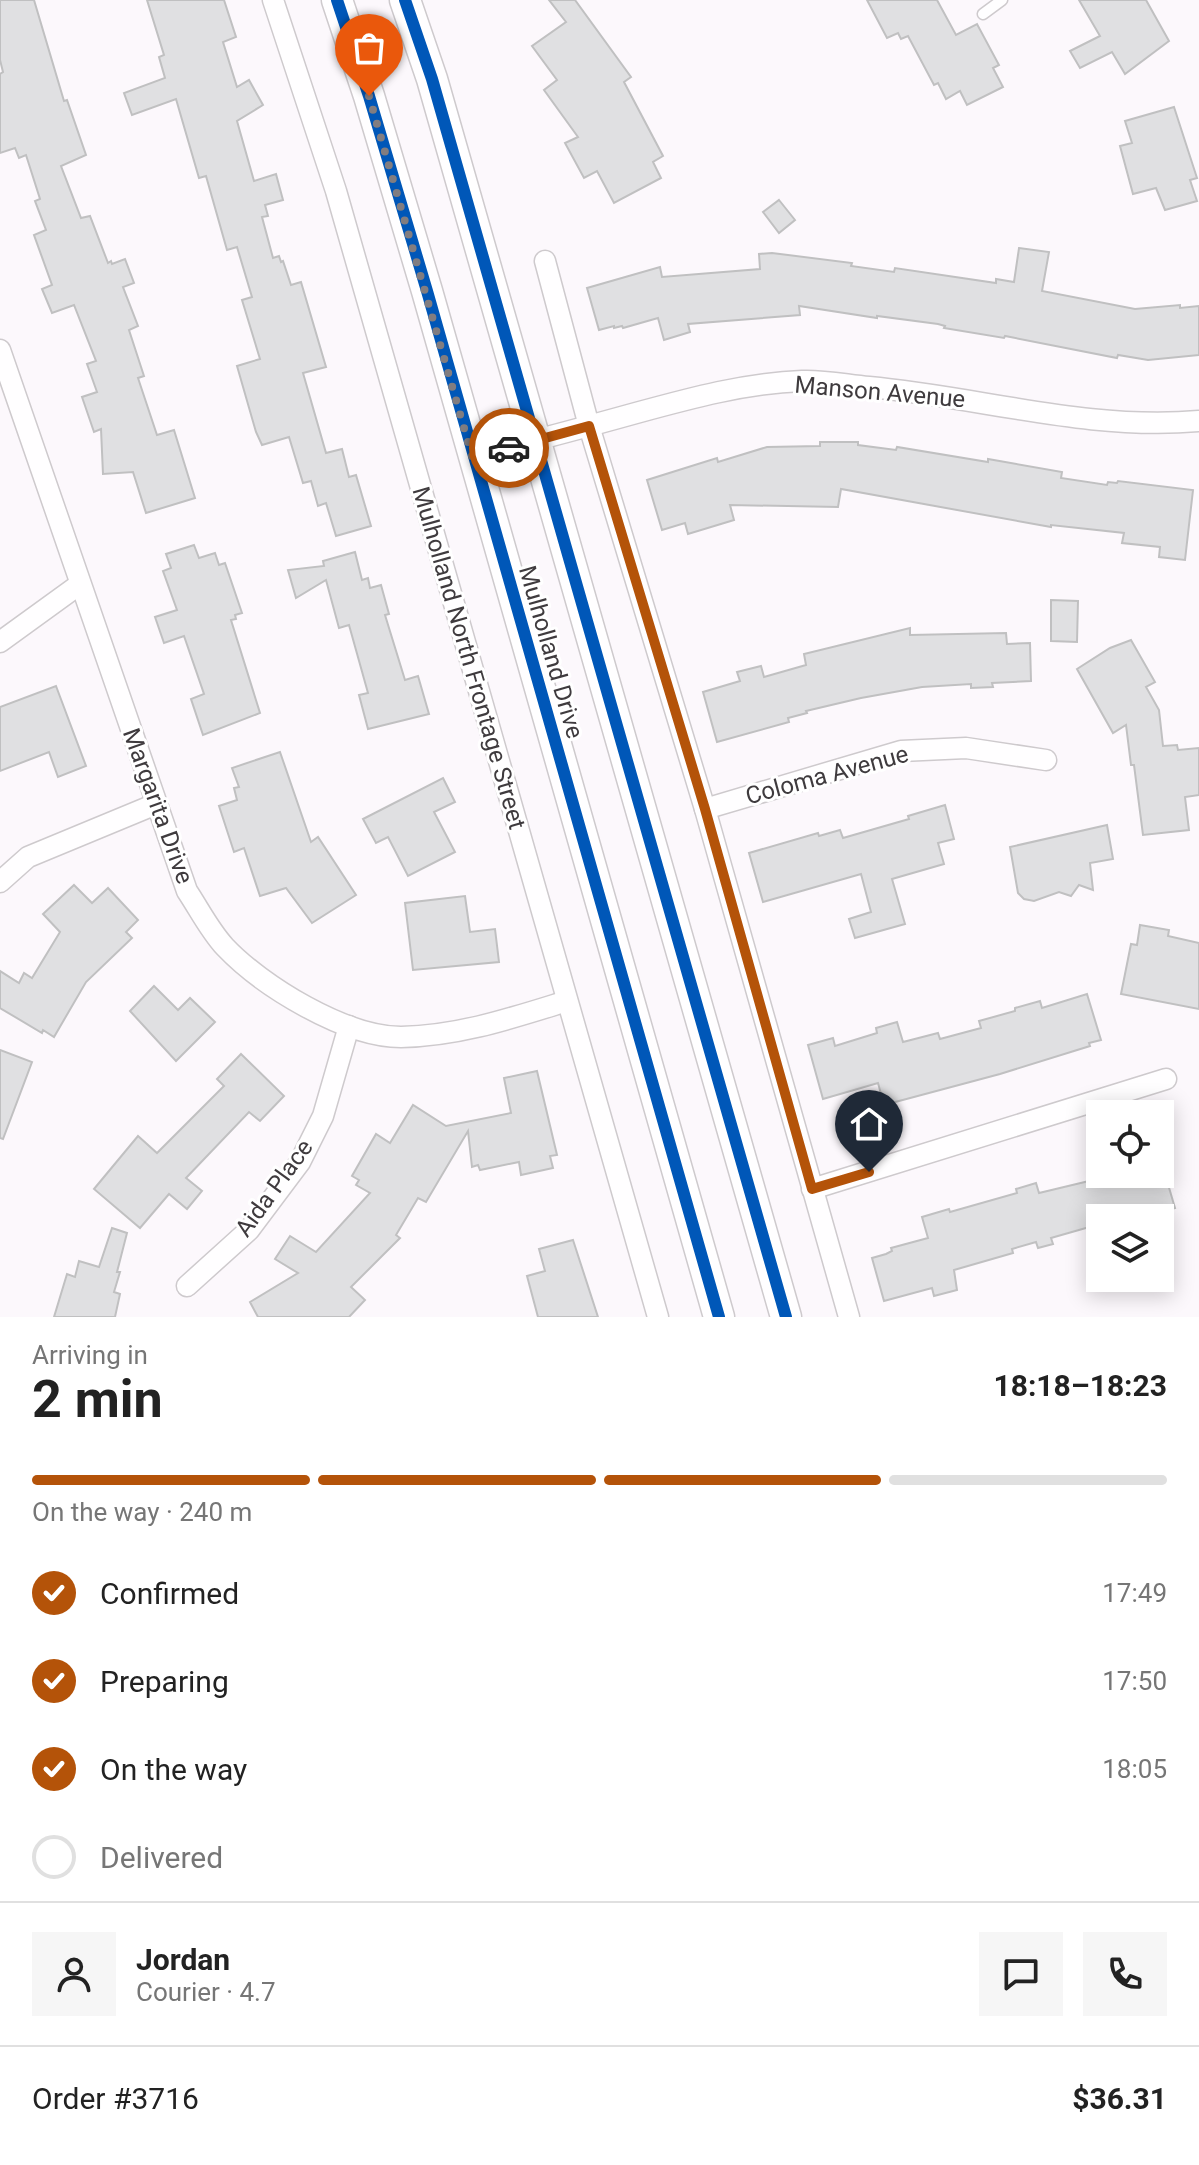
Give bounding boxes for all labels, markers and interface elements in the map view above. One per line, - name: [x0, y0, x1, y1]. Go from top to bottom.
- pin: [335, 14.0, 403, 96]
- icon: bag: [347, 26, 391, 70]
- street label: Manson Avenue: [794, 371, 966, 413]
- courier: [469, 408, 549, 488]
- icon: car: [487, 426, 531, 470]
- street label: Mulholland North Frontage Street: [407, 483, 531, 833]
- street label: Mulholland Drive: [513, 562, 589, 742]
- street label: Margarita Drive: [117, 725, 199, 887]
- street label: Coloma Avenue: [743, 740, 911, 810]
- pin: [835, 1090, 903, 1172]
- map controls: [1086, 1100, 1174, 1292]
- button: locate: [1086, 1100, 1174, 1188]
- icon: home: [847, 1102, 891, 1146]
- street label: Aida Place: [229, 1134, 319, 1242]
- button: layers: [1086, 1204, 1174, 1292]
- text: Arriving in: [32, 1340, 148, 1370]
- text: 18:18–18:23: [993, 1368, 1167, 1403]
- text: 2 min: [32, 1369, 163, 1430]
- text: On the way · 240 m: [32, 1497, 252, 1527]
- icon: check: [32, 1571, 76, 1615]
- text: Confirmed: [100, 1576, 239, 1611]
- text: 17:49: [1102, 1578, 1167, 1608]
- icon: check: [32, 1659, 76, 1703]
- text: Preparing: [100, 1664, 229, 1699]
- text: 17:50: [1102, 1666, 1167, 1696]
- icon: check: [32, 1747, 76, 1791]
- text: On the way: [100, 1752, 247, 1787]
- text: 18:05: [1102, 1754, 1167, 1784]
- text: Delivered: [100, 1840, 223, 1875]
- button: person: [32, 1932, 116, 2016]
- button: chat: [979, 1932, 1063, 2016]
- button: phone: [1083, 1932, 1167, 2016]
- text: Jordan: [136, 1942, 230, 1977]
- text: Courier · 4.7: [136, 1977, 276, 2007]
- text: Order #3716: [32, 2081, 199, 2116]
- text: $36.31: [1072, 2081, 1167, 2116]

